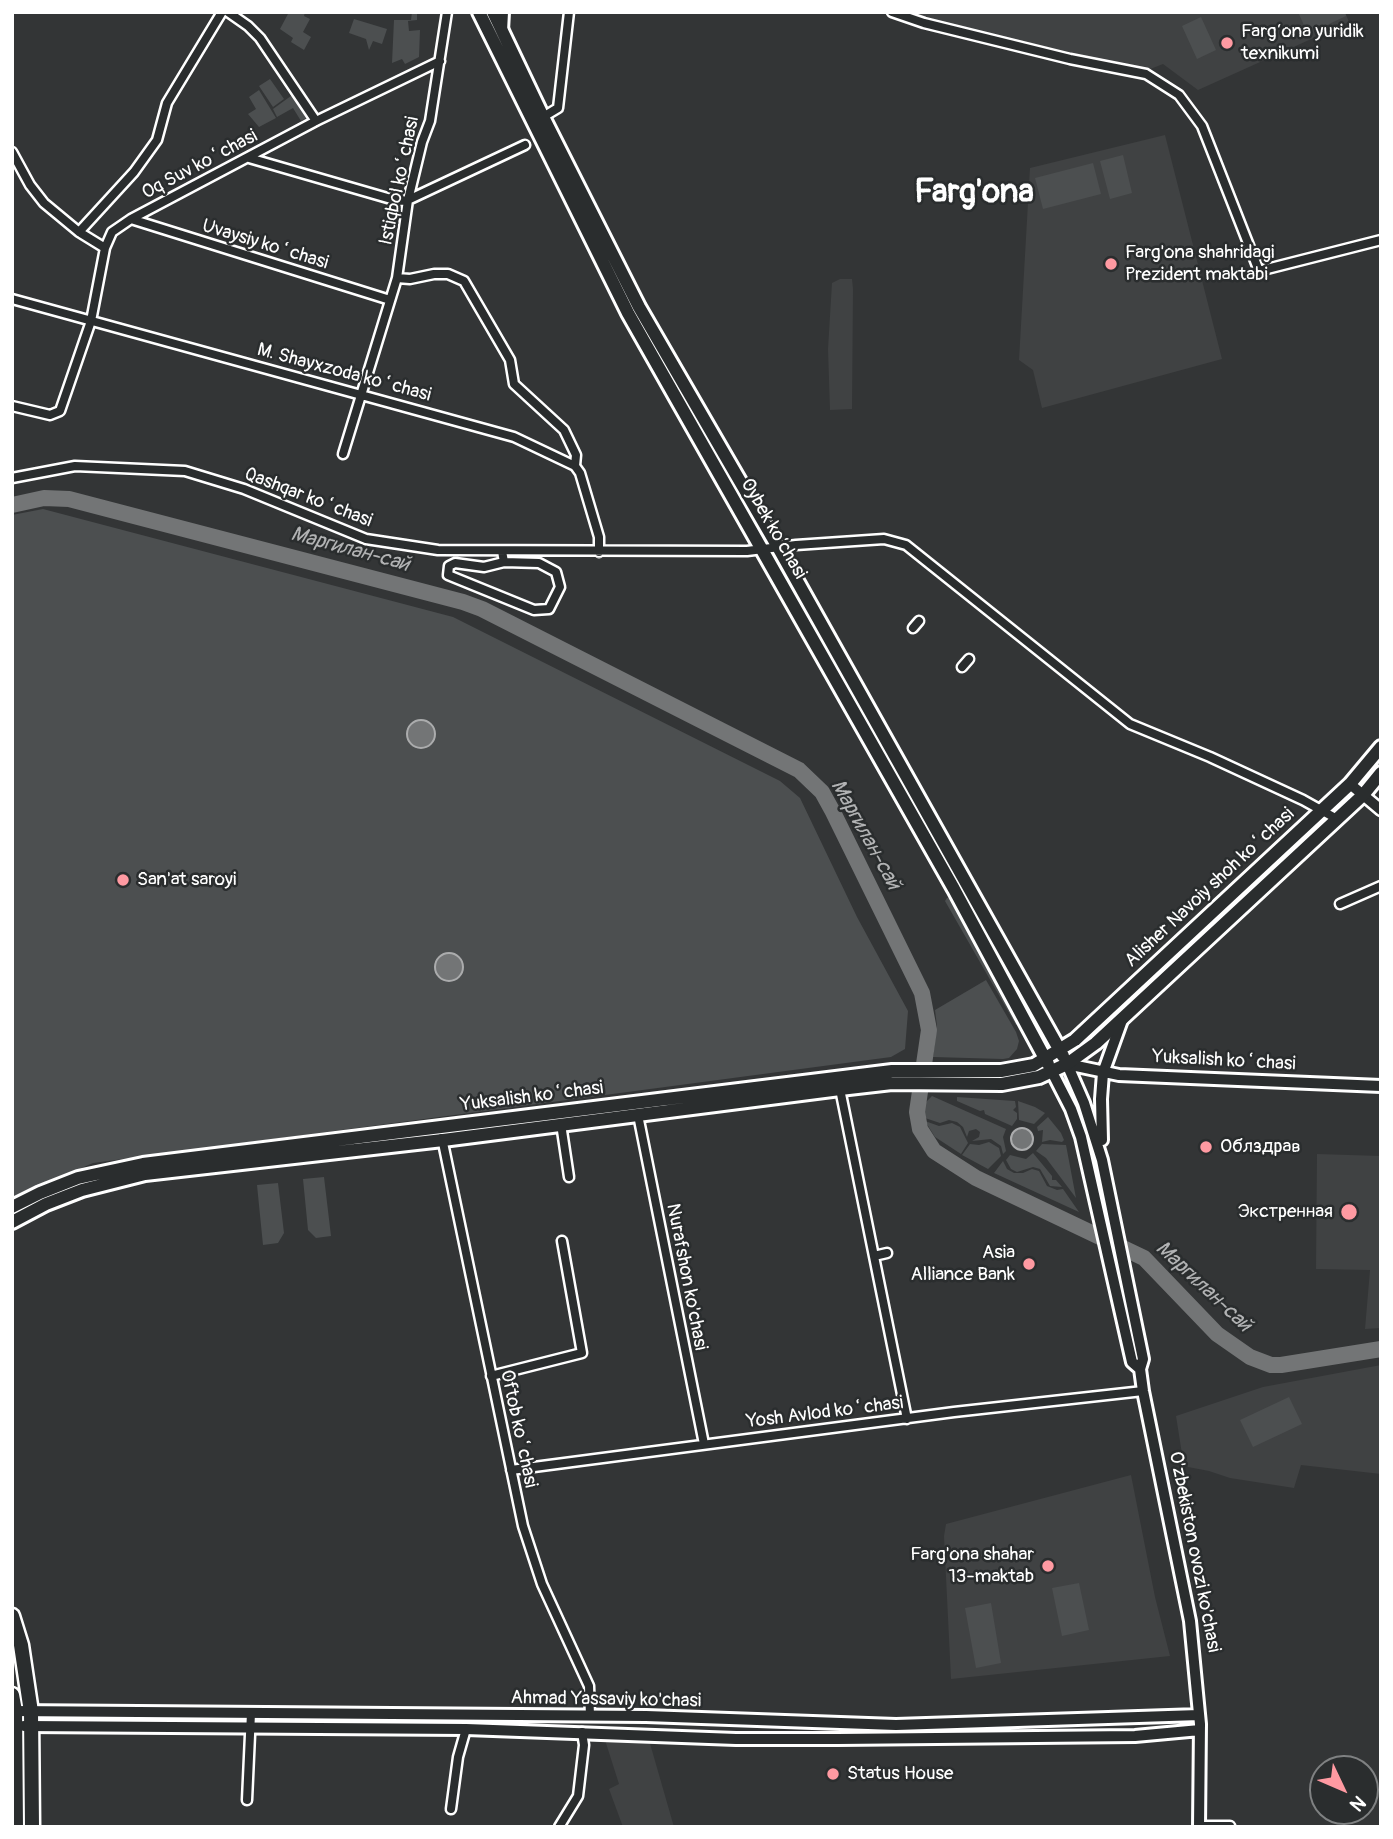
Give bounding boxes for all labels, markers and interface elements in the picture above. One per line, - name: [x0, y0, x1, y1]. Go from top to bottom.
- place label: Farg‘ona yuridik texnikumi: [1241, 21, 1364, 65]
- marker: Farg‘ona yuridik texnikumi: [1219, 35, 1235, 51]
- street label: Istiqbol koʻchasi: [375, 115, 425, 247]
- street label: Oq Suv koʻchasi: [138, 125, 262, 205]
- district label: Farg'ona: [914, 174, 1034, 214]
- street label: Uvaysiy koʻchasi: [199, 215, 331, 275]
- place label: Farg'ona shahridagi Prezident maktabi: [1125, 242, 1274, 286]
- marker: Farg'ona shahridagi Prezident maktabi: [1103, 256, 1119, 272]
- street label: M. Shayxzoda koʻchasi: [255, 339, 433, 407]
- street label: Qashqar koʻchasi: [241, 463, 375, 533]
- street label: Oybek ko‘chasi: [735, 475, 811, 583]
- water label: Маргилан-сай: [288, 522, 412, 578]
- water label: Маргилан-сай: [824, 776, 906, 894]
- street label: Alisher Navoiy shoh koʻchasi: [1121, 803, 1299, 973]
- place label: San'at saroyi: [137, 869, 236, 891]
- marker: San'at saroyi: [115, 872, 131, 888]
- street label: Yuksalish koʻchasi: [1152, 1046, 1296, 1076]
- street label: Yuksalish koʻchasi: [459, 1077, 605, 1117]
- place label: Облздрав: [1220, 1136, 1301, 1158]
- marker: Облздрав: [1198, 1139, 1214, 1155]
- place label: Экстренная: [1238, 1201, 1333, 1223]
- street label: Nurafshon ko'chasi: [661, 1202, 711, 1352]
- marker: Экстренная: [1339, 1202, 1359, 1222]
- water label: Маргилан-сай: [1150, 1236, 1256, 1338]
- place label: Asia Alliance Bank: [910, 1242, 1015, 1286]
- marker: Asia Alliance Bank: [1021, 1256, 1037, 1272]
- street label: Oftob koʻchasi: [494, 1368, 542, 1490]
- street label: Yosh Avlod koʻchasi: [745, 1392, 905, 1434]
- street label: O'zbekiston ovozi ko'chasi: [1163, 1450, 1225, 1654]
- place label: Farg'ona shahar 13-maktab: [910, 1544, 1034, 1588]
- marker: Farg'ona shahar 13-maktab: [1040, 1558, 1056, 1574]
- street label: Ahmad Yassaviy ko'chasi: [510, 1687, 702, 1713]
- north arrow: [1309, 1755, 1379, 1825]
- place label: Status House: [847, 1763, 953, 1785]
- marker: Status House: [825, 1766, 841, 1782]
- text: N: [1345, 1790, 1371, 1816]

